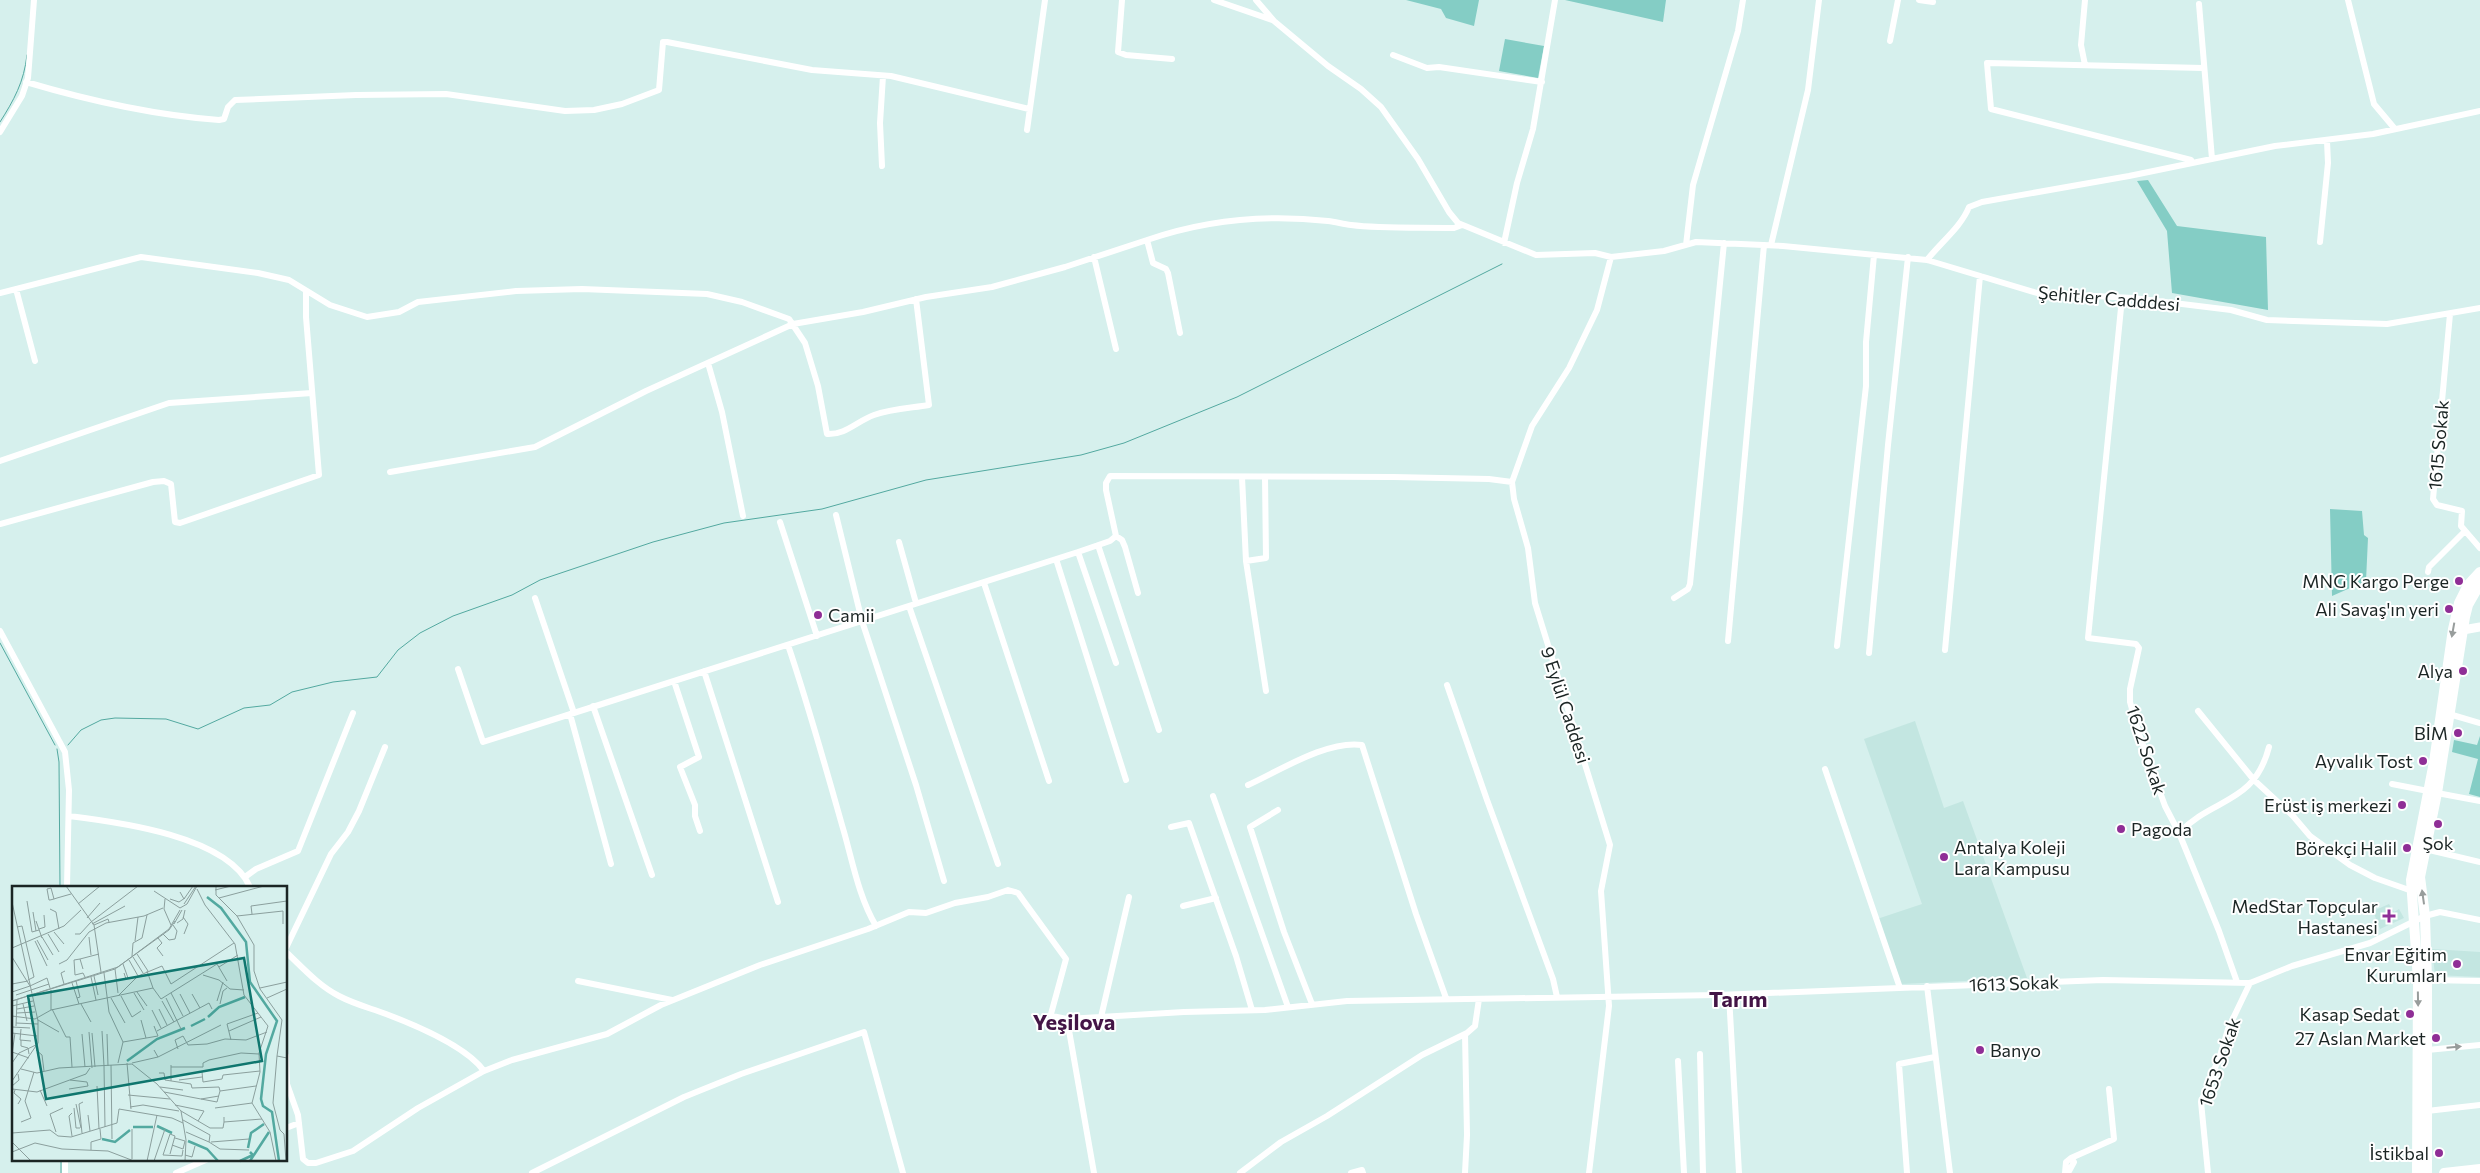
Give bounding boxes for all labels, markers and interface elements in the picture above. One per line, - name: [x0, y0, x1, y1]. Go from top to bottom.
- street label: Şehitler Cadddesi: [2037, 281, 2181, 315]
- street label: 1615 Sokak: [2423, 399, 2453, 491]
- place label: MNG Kargo Perge: [2302, 570, 2449, 592]
- marker: MNG Kargo Perge: [2453, 575, 2465, 587]
- place label: Ali Savaş'ın yeri: [2315, 598, 2439, 620]
- marker: Ali Savaş'ın yeri: [2443, 603, 2455, 615]
- place label: Camii: [828, 604, 875, 626]
- marker: Camii: [812, 609, 824, 621]
- one-way arrow: [2448, 623, 2456, 639]
- street label: 9 Eylül Caddesi: [1537, 644, 1595, 766]
- place label: Alya: [2417, 660, 2453, 682]
- marker: Alya: [2457, 665, 2469, 677]
- street label: 1622 Sokak: [2122, 703, 2172, 797]
- place label: BİM: [2414, 722, 2448, 744]
- marker: BİM: [2452, 727, 2464, 739]
- place label: Ayvalık Tost: [2315, 750, 2413, 772]
- marker: Ayvalık Tost: [2417, 755, 2429, 767]
- place label: Erüst iş merkezi: [2264, 794, 2392, 816]
- marker: Erüst iş merkezi: [2396, 799, 2408, 811]
- place label: Pagoda: [2131, 818, 2192, 840]
- marker: Şok: [2432, 818, 2444, 830]
- marker: Pagoda: [2115, 823, 2127, 835]
- place label: Şok: [2422, 832, 2454, 854]
- place label: Antalya Koleji Lara Kampusu: [1954, 836, 2070, 879]
- place label: Börekçi Halil: [2295, 837, 2397, 859]
- marker: Börekçi Halil: [2401, 842, 2413, 854]
- marker: Antalya Koleji Lara Kampusu: [1938, 851, 1950, 863]
- inset map: [12, 886, 288, 1160]
- one-way arrow: [2418, 889, 2426, 905]
- place label: MedStar Topçular Hastanesi: [2231, 895, 2378, 938]
- marker: MedStar Topçular Hastanesi: [2382, 909, 2396, 923]
- place label: Envar Eğitim Kurumları: [2344, 943, 2447, 986]
- marker: Envar Eğitim Kurumları: [2451, 958, 2463, 970]
- street label: 1613 Sokak: [1969, 970, 2060, 996]
- district label: Tarım: [1709, 985, 1767, 1012]
- one-way arrow: [2415, 991, 2423, 1007]
- place label: Kasap Sedat: [2300, 1003, 2400, 1025]
- district label: Yeşilova: [1033, 1008, 1115, 1035]
- marker: Kasap Sedat: [2404, 1008, 2416, 1020]
- street label: 1653 Sokak: [2193, 1014, 2245, 1110]
- place label: 27 Aslan Market: [2295, 1027, 2426, 1049]
- marker: 27 Aslan Market: [2430, 1032, 2442, 1044]
- place label: Banyo: [1990, 1039, 2041, 1061]
- one-way arrow: [2446, 1043, 2462, 1051]
- marker: Banyo: [1974, 1044, 1986, 1056]
- place label: İstikbal: [2369, 1142, 2429, 1164]
- marker: İstikbal: [2433, 1147, 2445, 1159]

